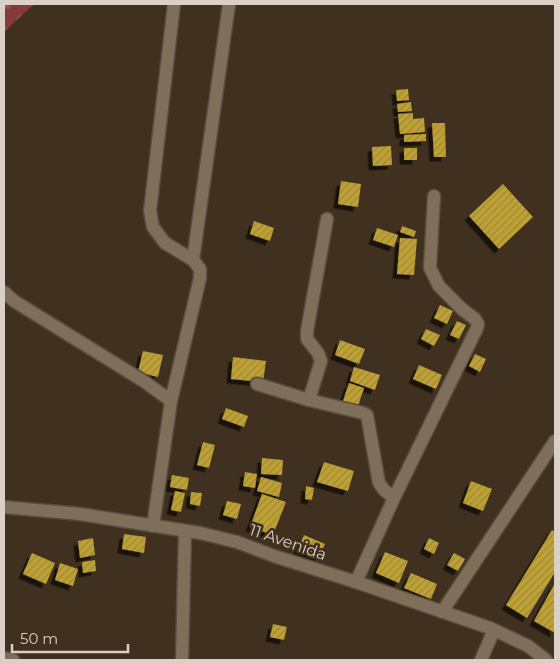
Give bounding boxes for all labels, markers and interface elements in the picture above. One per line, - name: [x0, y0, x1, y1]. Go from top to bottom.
- street label: 11 Avenida: [247, 520, 329, 564]
- scale bar: [12, 622, 129, 654]
- text: 50 m: [20, 629, 58, 648]

